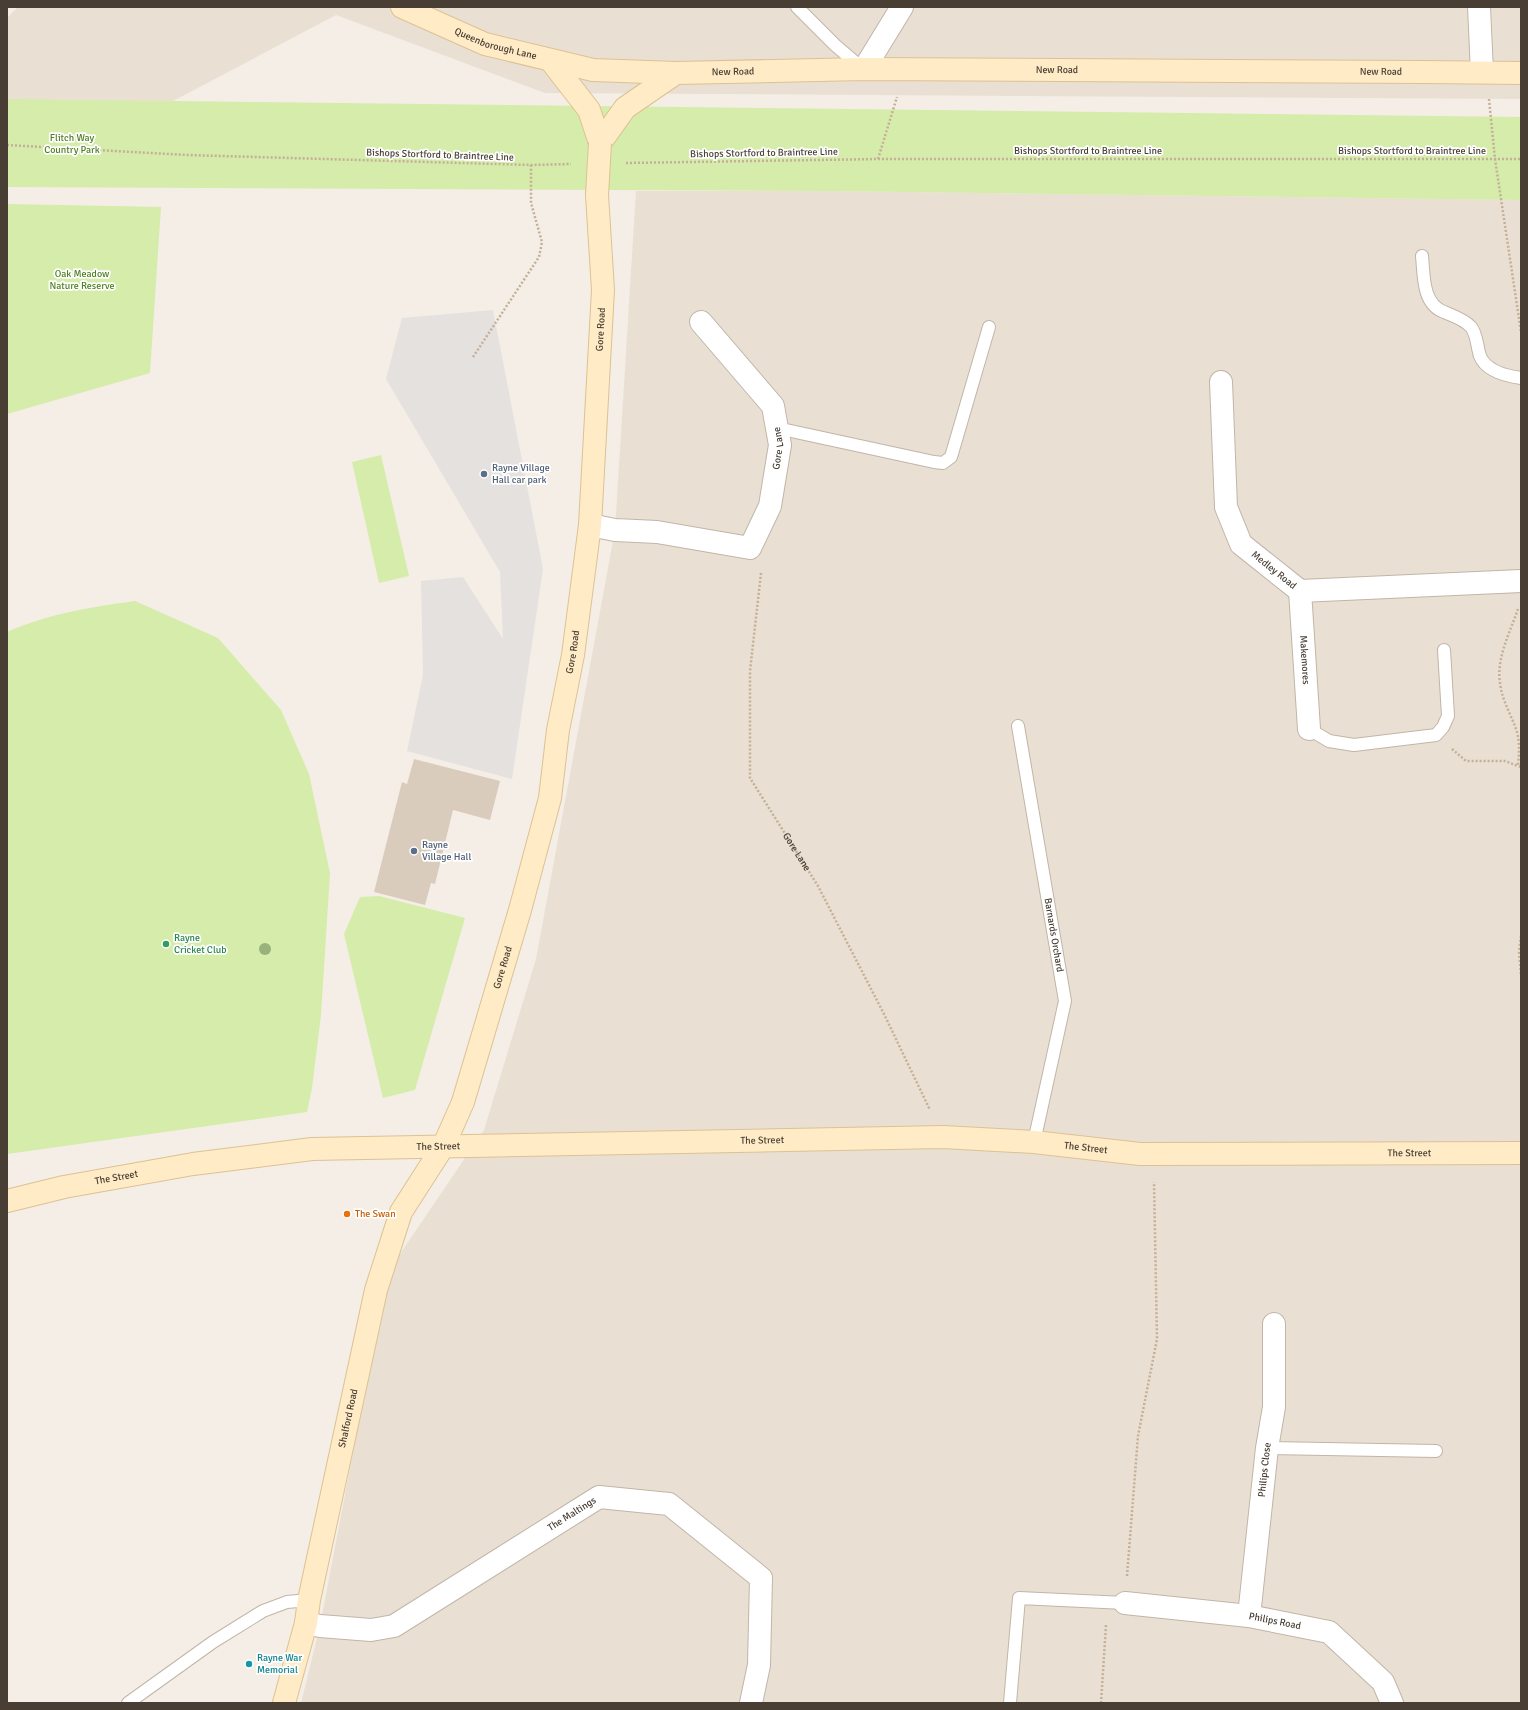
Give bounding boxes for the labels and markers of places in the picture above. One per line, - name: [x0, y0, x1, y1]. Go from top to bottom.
- place label: Rayne Village Hall car park: [492, 462, 550, 486]
- marker: Rayne Village Hall car park: [479, 469, 489, 479]
- place label: Rayne Village Hall: [422, 839, 471, 863]
- marker: Rayne Village Hall: [409, 846, 419, 856]
- place label: Rayne Cricket Club: [174, 932, 226, 956]
- marker: Rayne Cricket Club: [161, 939, 171, 949]
- place label: The Swan: [355, 1208, 396, 1220]
- marker: The Swan: [342, 1209, 352, 1219]
- place label: Rayne War Memorial: [257, 1652, 302, 1676]
- marker: Rayne War Memorial: [244, 1659, 254, 1669]

